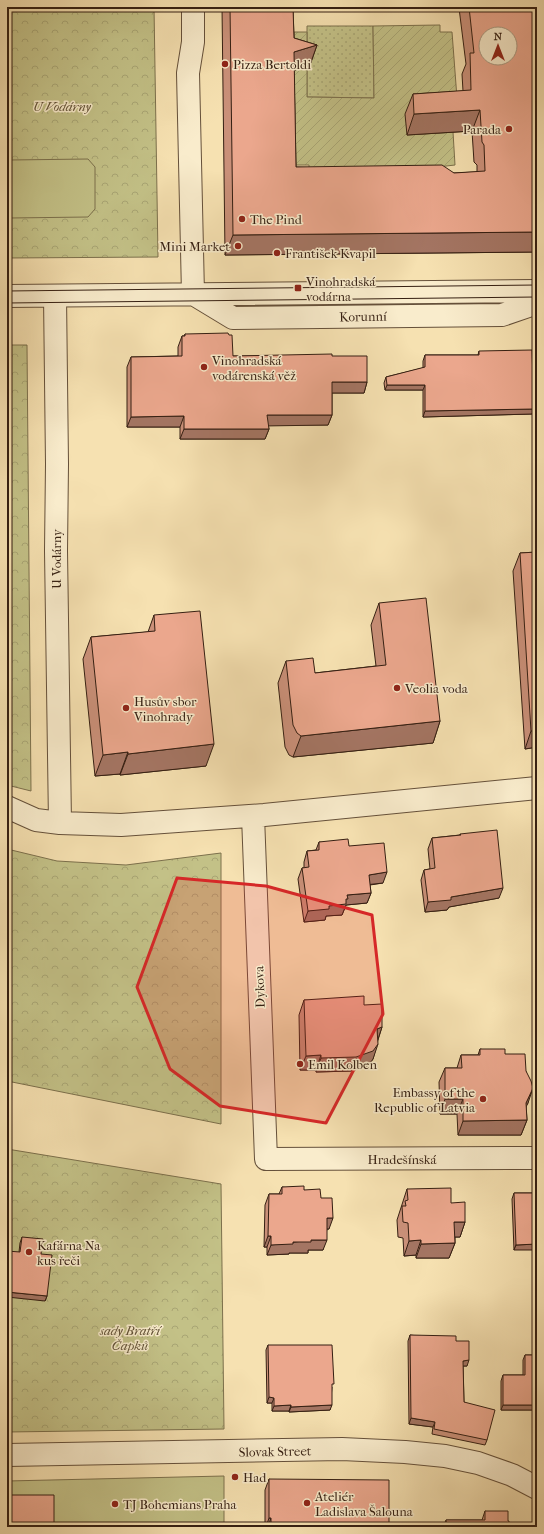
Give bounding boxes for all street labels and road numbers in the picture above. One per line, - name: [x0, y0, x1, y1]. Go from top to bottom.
- street label: Korunní: [339, 309, 387, 324]
- street label: U Vodárny: [49, 528, 64, 589]
- street label: Dykova: [251, 965, 268, 1008]
- street label: Hradešínská: [368, 1152, 437, 1167]
- street label: Slovak Street: [239, 1443, 312, 1460]

